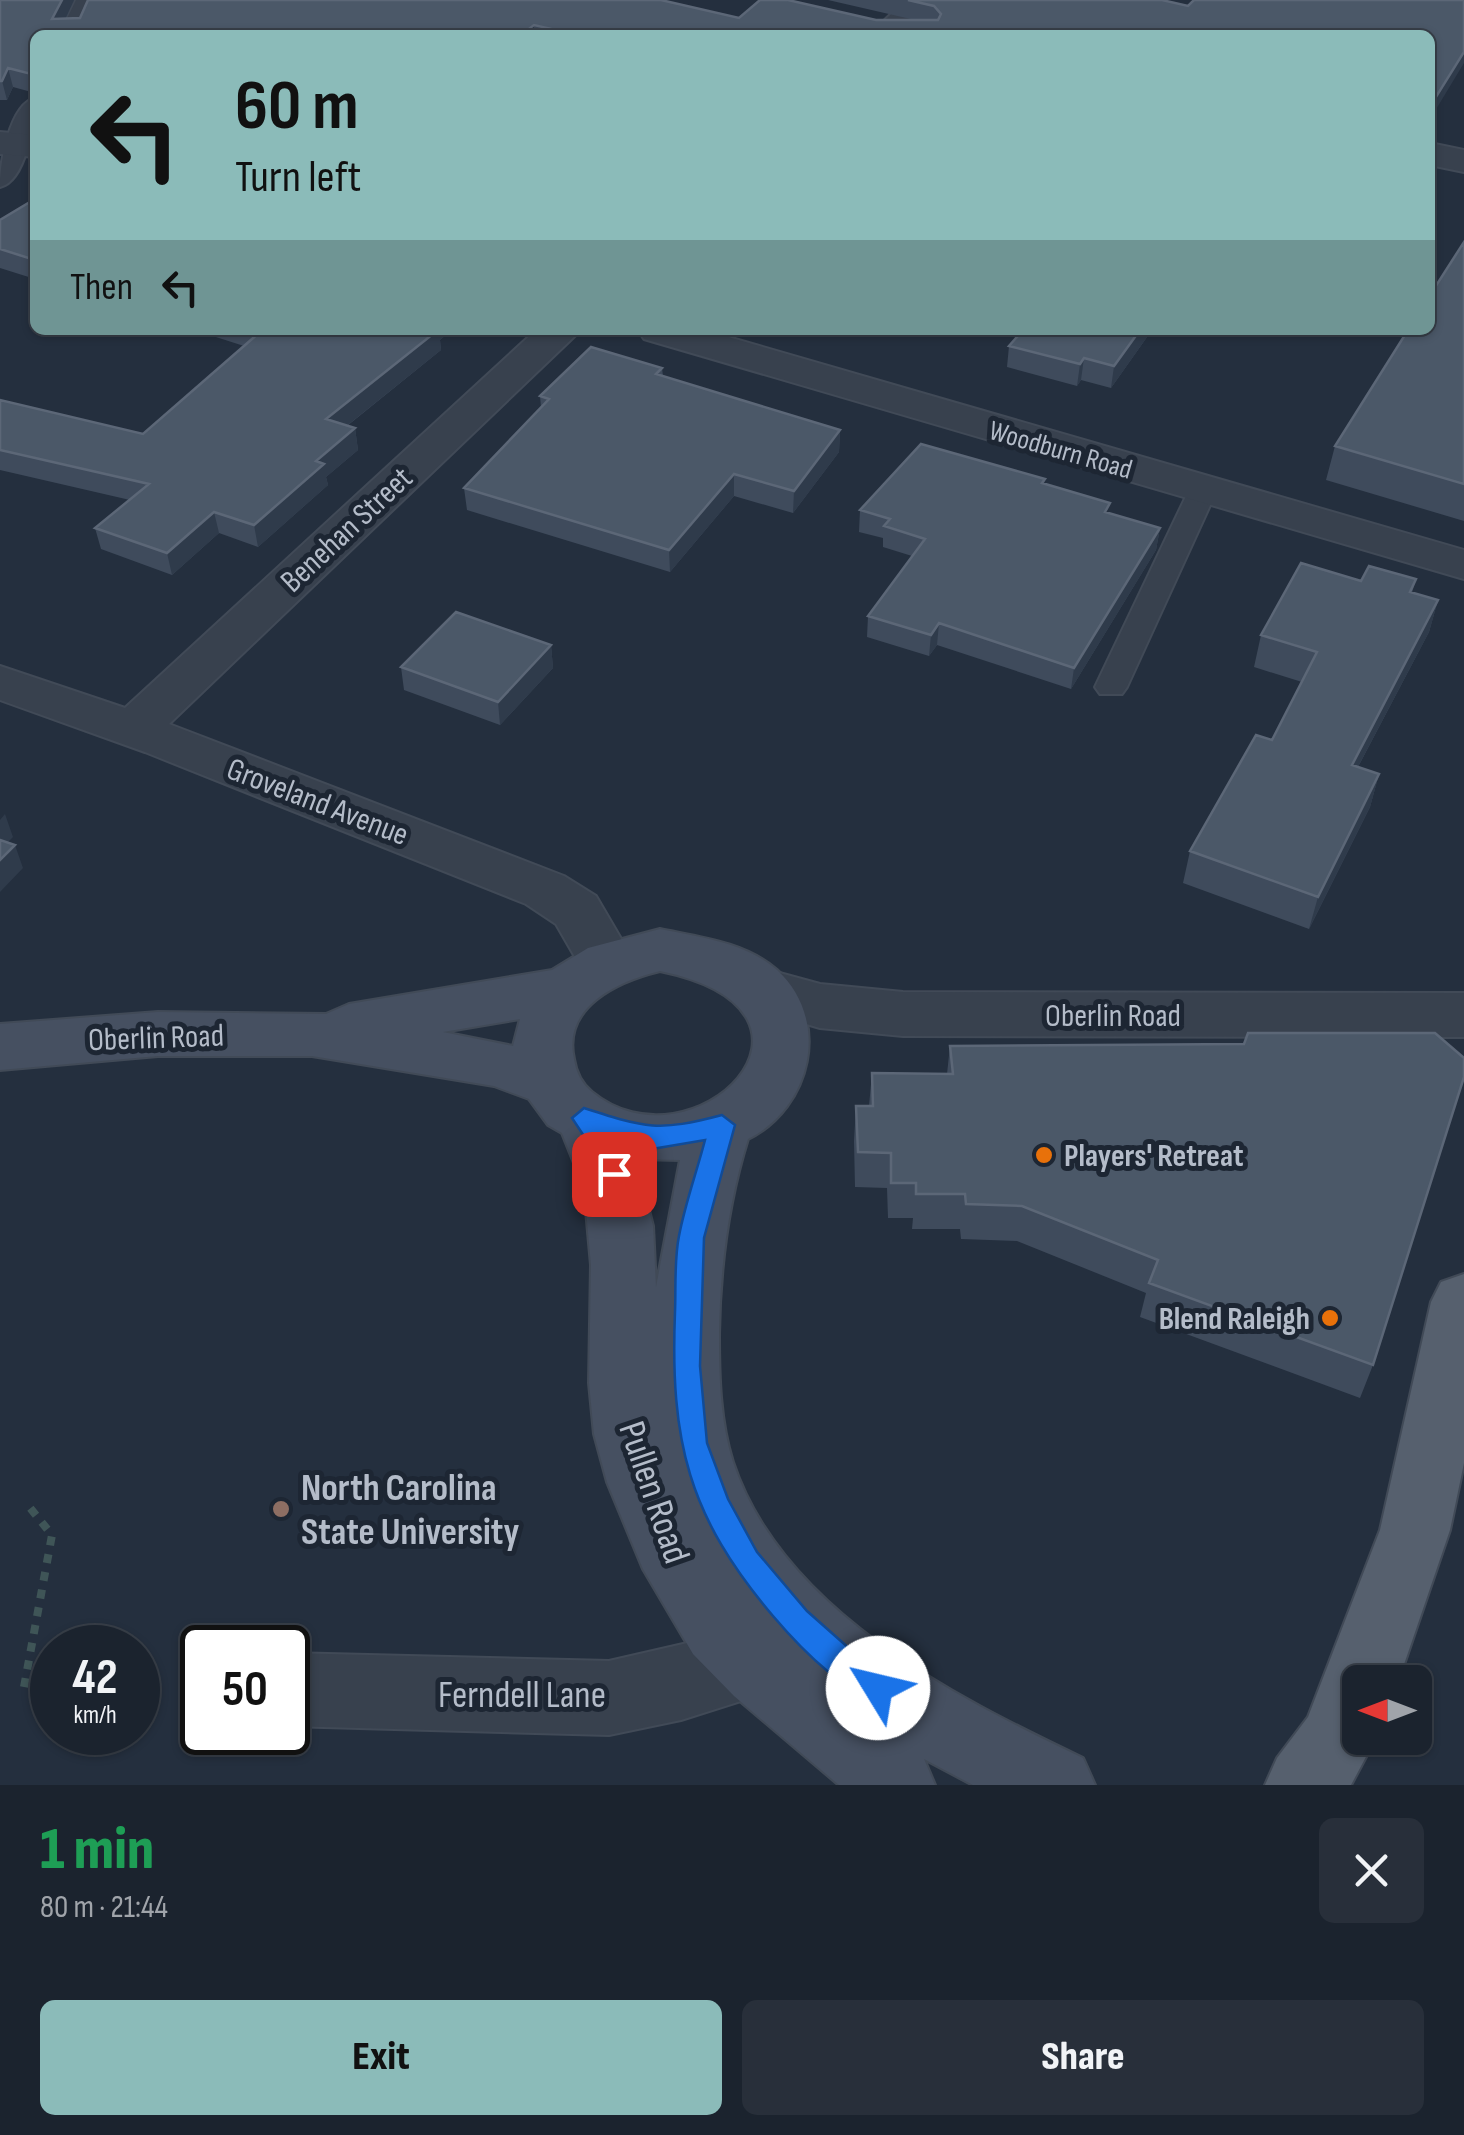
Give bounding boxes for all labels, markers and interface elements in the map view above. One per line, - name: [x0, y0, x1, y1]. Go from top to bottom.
- text: 60 m: [235, 65, 359, 149]
- icon: left: [70, 70, 200, 200]
- text: Turn left: [235, 150, 361, 205]
- icon: left: [153, 260, 208, 315]
- text: Then: [70, 265, 133, 310]
- street label: Woodburn Road: [985, 414, 1136, 487]
- street label: Benehan Street: [273, 459, 421, 601]
- street label: Groveland Avenue: [221, 750, 414, 855]
- street label: Oberlin Road: [1045, 997, 1181, 1036]
- street label: Oberlin Road: [88, 1017, 225, 1060]
- pin: [572, 1132, 657, 1217]
- place label: Players' Retreat: [1064, 1137, 1244, 1176]
- marker: Players' Retreat: [1033, 1144, 1055, 1166]
- icon: arrive: [587, 1147, 642, 1202]
- place label: Blend Raleigh: [1159, 1300, 1310, 1339]
- marker: Blend Raleigh: [1319, 1307, 1341, 1329]
- street label: Pullen Road: [608, 1416, 699, 1569]
- place label: North Carolina State University: [301, 1466, 520, 1555]
- marker: North Carolina State University: [270, 1498, 292, 1520]
- speed limit sign: 50: [180, 1625, 310, 1755]
- position arrow: [826, 1636, 930, 1740]
- text: 42: [72, 1648, 118, 1708]
- north arrow: [1342, 1665, 1432, 1755]
- map controls: [1342, 1665, 1432, 1755]
- street label: Ferndell Lane: [438, 1673, 606, 1718]
- text: km/h: [73, 1700, 117, 1731]
- text: 1 min: [40, 1814, 154, 1886]
- button: close: [1319, 1818, 1424, 1923]
- text: 80 m · 21:44: [40, 1888, 168, 1927]
- button: Exit: [40, 2000, 722, 2115]
- button: Share: [742, 2000, 1424, 2115]

